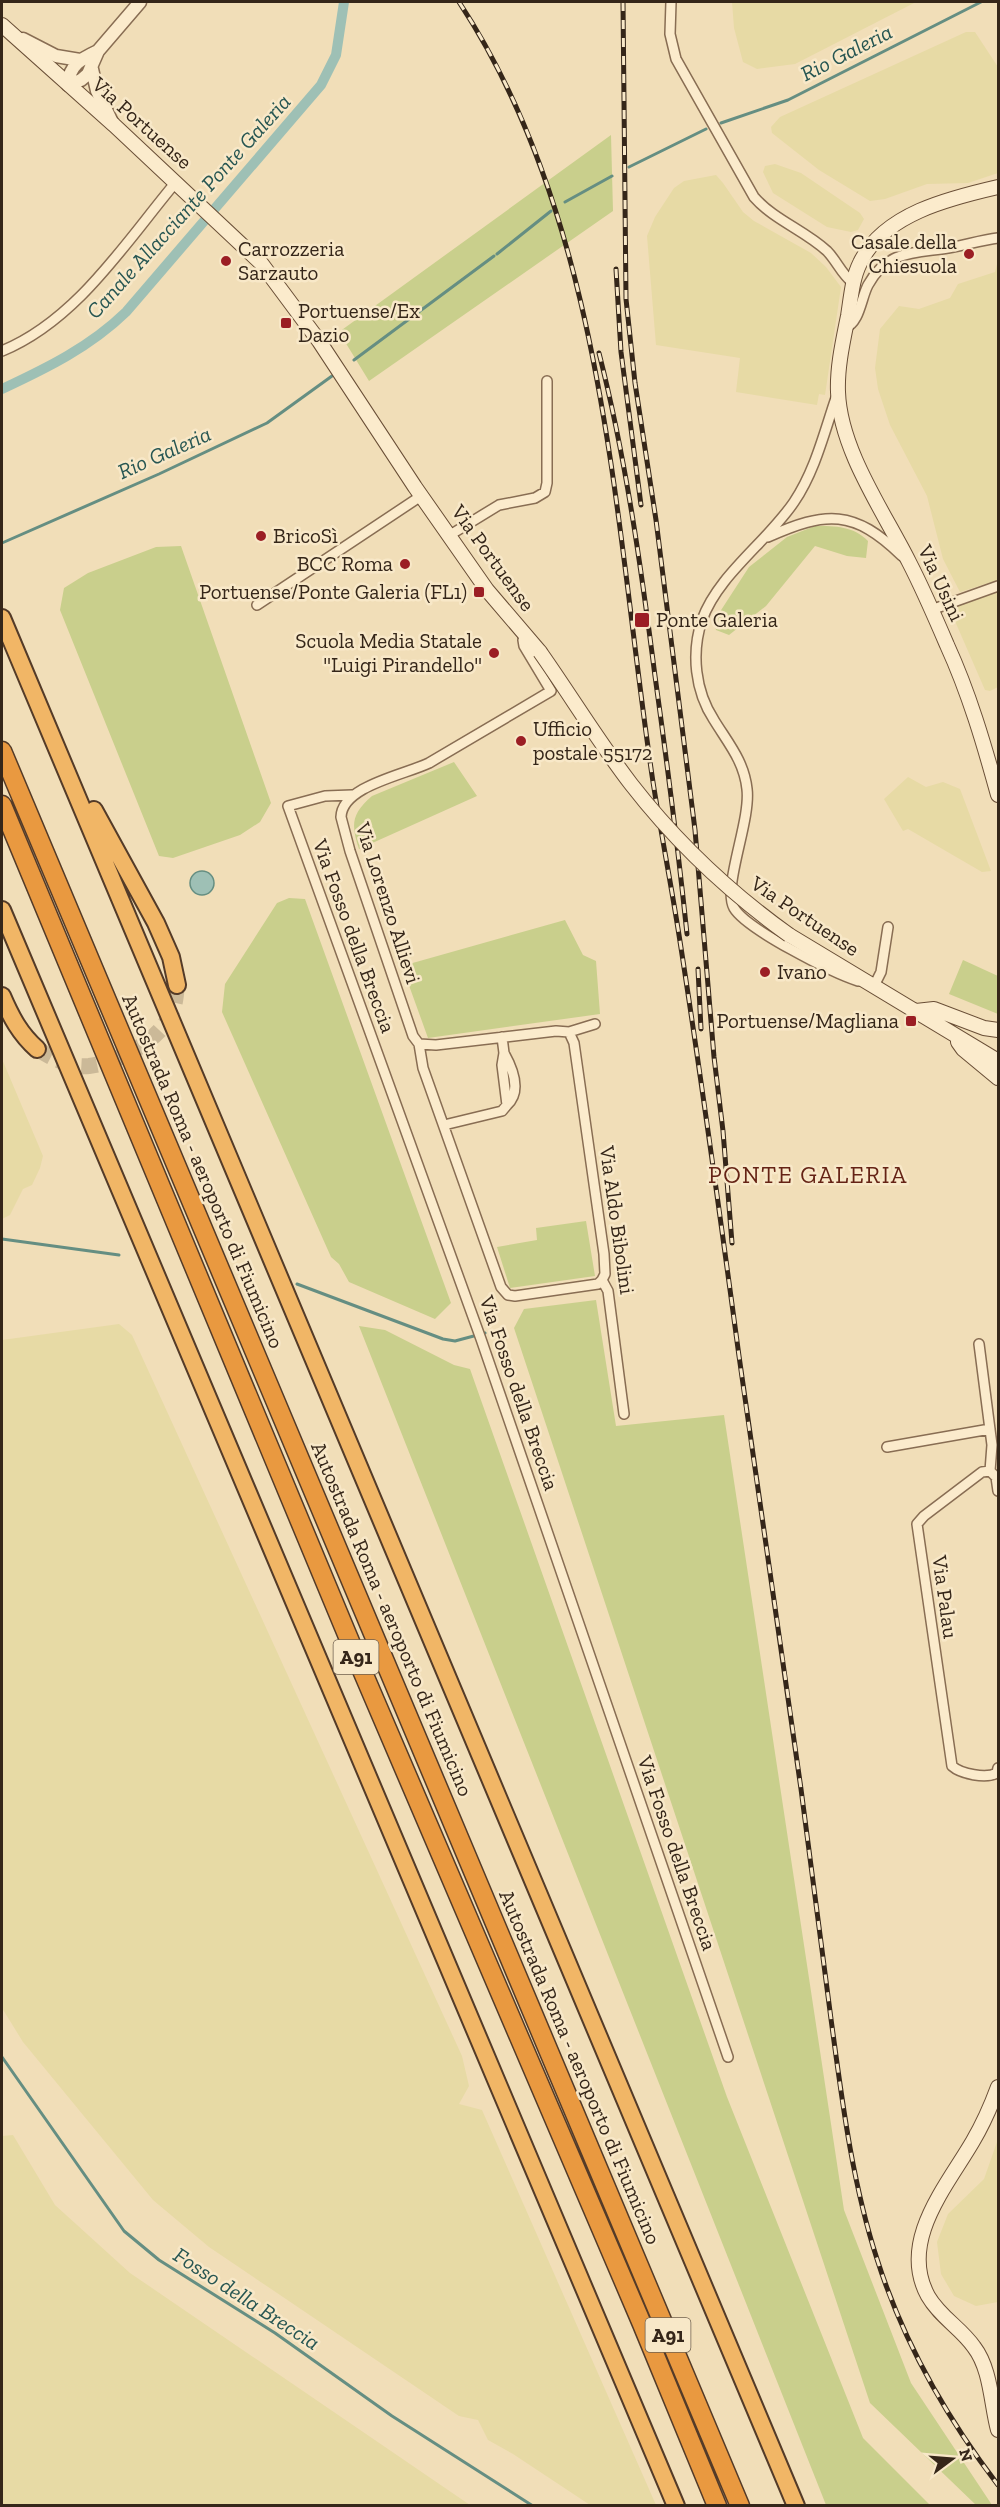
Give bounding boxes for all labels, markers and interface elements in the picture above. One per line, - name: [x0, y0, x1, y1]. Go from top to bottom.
- water label: Rio Galeria: [796, 18, 897, 87]
- street label: Via Portuense: [87, 71, 197, 174]
- water label: Canale Allacciante Ponte Galeria: [80, 88, 296, 324]
- place label: Casale della Chiesuola: [851, 229, 957, 278]
- place label: Carrozzeria Sarzauto: [238, 236, 344, 285]
- marker: Casale della Chiesuola: [962, 247, 976, 261]
- marker: Carrozzeria Sarzauto: [219, 254, 233, 268]
- place label: Portuense/Ex Dazio: [298, 298, 420, 347]
- marker: Portuense/Ex Dazio: [279, 316, 293, 330]
- water label: Rio Galeria: [113, 420, 215, 485]
- street label: Via Portuense: [446, 499, 541, 616]
- place label: BricoSì: [273, 523, 338, 548]
- marker: BricoSì: [254, 529, 268, 543]
- street label: Via Usini: [912, 540, 970, 625]
- place label: BCC Roma: [297, 551, 393, 576]
- marker: BCC Roma: [398, 557, 412, 571]
- place label: Portuense/Ponte Galeria (FL1): [199, 579, 467, 604]
- marker: Portuense/Ponte Galeria (FL1): [472, 585, 486, 599]
- place label: Ponte Galeria: [656, 607, 778, 632]
- marker: Ponte Galeria: [633, 611, 651, 629]
- place label: Scuola Media Statale "Luigi Pirandello": [295, 628, 482, 677]
- marker: Scuola Media Statale "Luigi Pirandello": [487, 646, 501, 660]
- place label: Ufficio postale 55172: [533, 716, 653, 765]
- marker: Ufficio postale 55172: [514, 734, 528, 748]
- street label: Via Lorenzo Allievi: [350, 818, 426, 987]
- street label: Via Fosso della Breccia: [307, 835, 401, 1036]
- street label: Via Portuense: [745, 870, 864, 961]
- place label: Ivano: [777, 959, 827, 984]
- marker: Ivano: [758, 965, 772, 979]
- street label: Autostrada Roma - aeroporto di Fiumicino: [117, 990, 290, 1352]
- place label: Portuense/Magliana: [716, 1008, 899, 1033]
- marker: Portuense/Magliana: [904, 1014, 918, 1028]
- street label: Via Aldo Bibolini: [595, 1143, 640, 1296]
- district label: PONTE GALERIA: [708, 1160, 908, 1189]
- street label: Via Fosso della Breccia: [474, 1291, 565, 1493]
- street label: Autostrada Roma - aeroporto di Fiumicino: [306, 1438, 479, 1800]
- street label: Via Palau: [927, 1553, 964, 1640]
- road number: A91: [334, 1640, 378, 1674]
- street label: Via Fosso della Breccia: [632, 1751, 723, 1953]
- street label: Autostrada Roma - aeroporto di Fiumicino: [494, 1886, 667, 2248]
- water label: Fosso della Breccia: [168, 2241, 325, 2356]
- road number: A91: [646, 2318, 690, 2352]
- north arrow: [922, 2429, 982, 2489]
- text: N: [955, 2447, 977, 2463]

